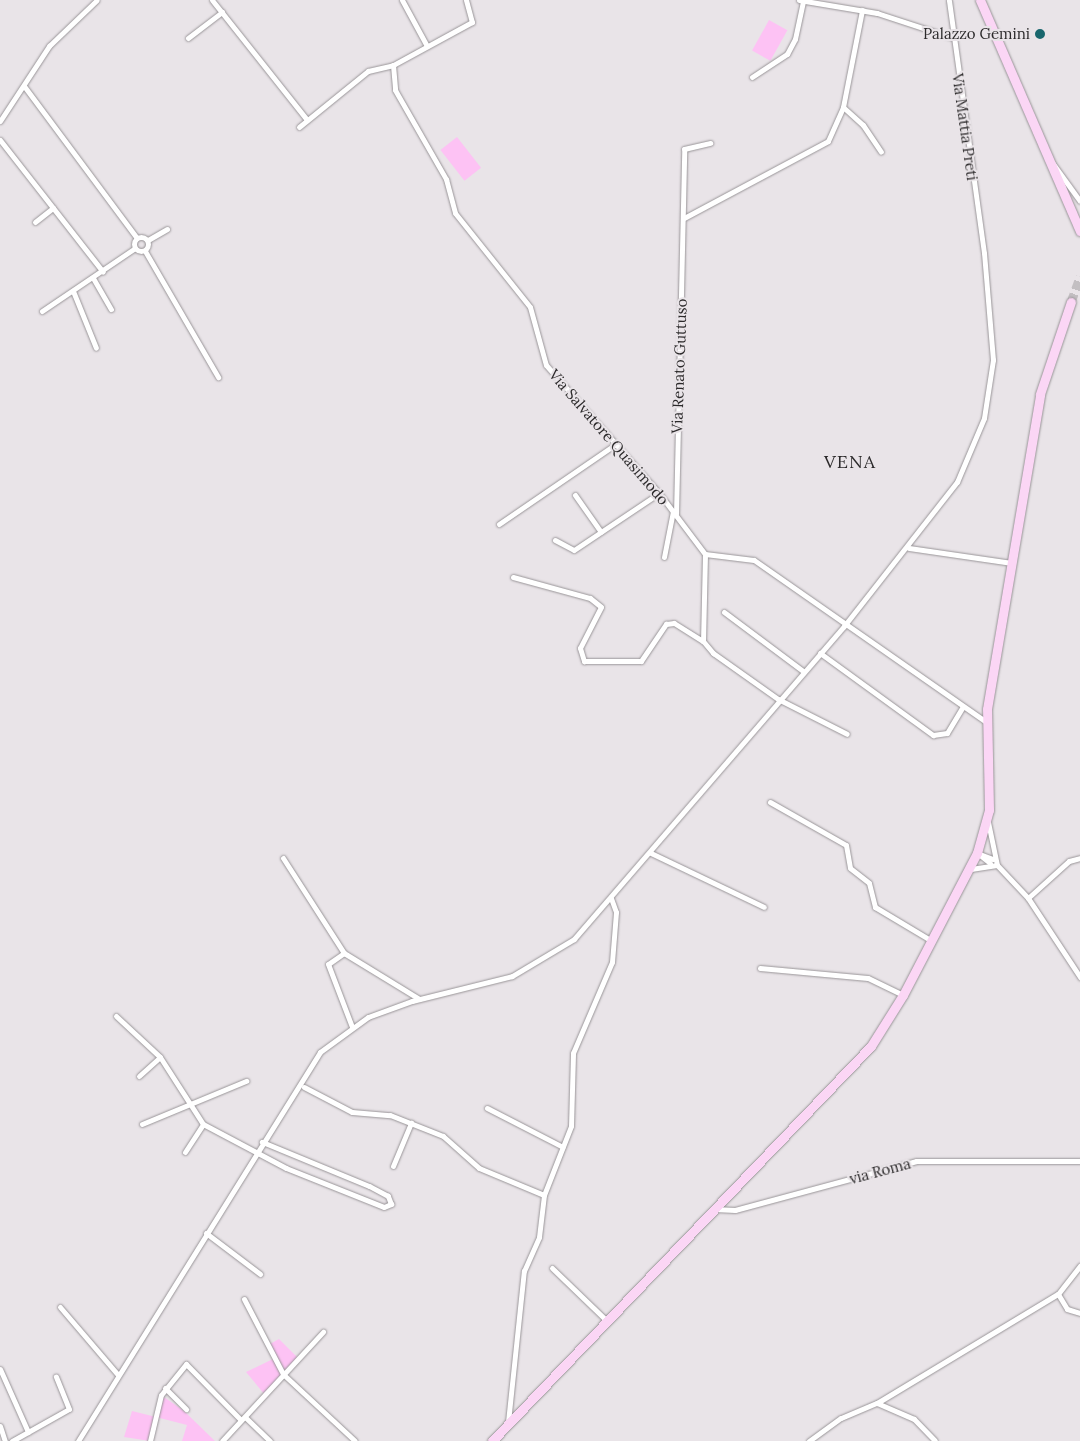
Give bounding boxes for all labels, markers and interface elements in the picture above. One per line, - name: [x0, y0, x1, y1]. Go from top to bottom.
- place label: Palazzo Gemini: [923, 25, 1030, 43]
- marker: Palazzo Gemini: [1034, 28, 1046, 40]
- street label: Via Mattia Preti: [949, 72, 981, 182]
- street label: Via Renato Guttuso: [668, 298, 690, 434]
- street label: Via Salvatore Quasimodo: [545, 366, 673, 508]
- district label: VENA: [824, 451, 876, 473]
- street label: via Roma: [847, 1154, 913, 1188]

